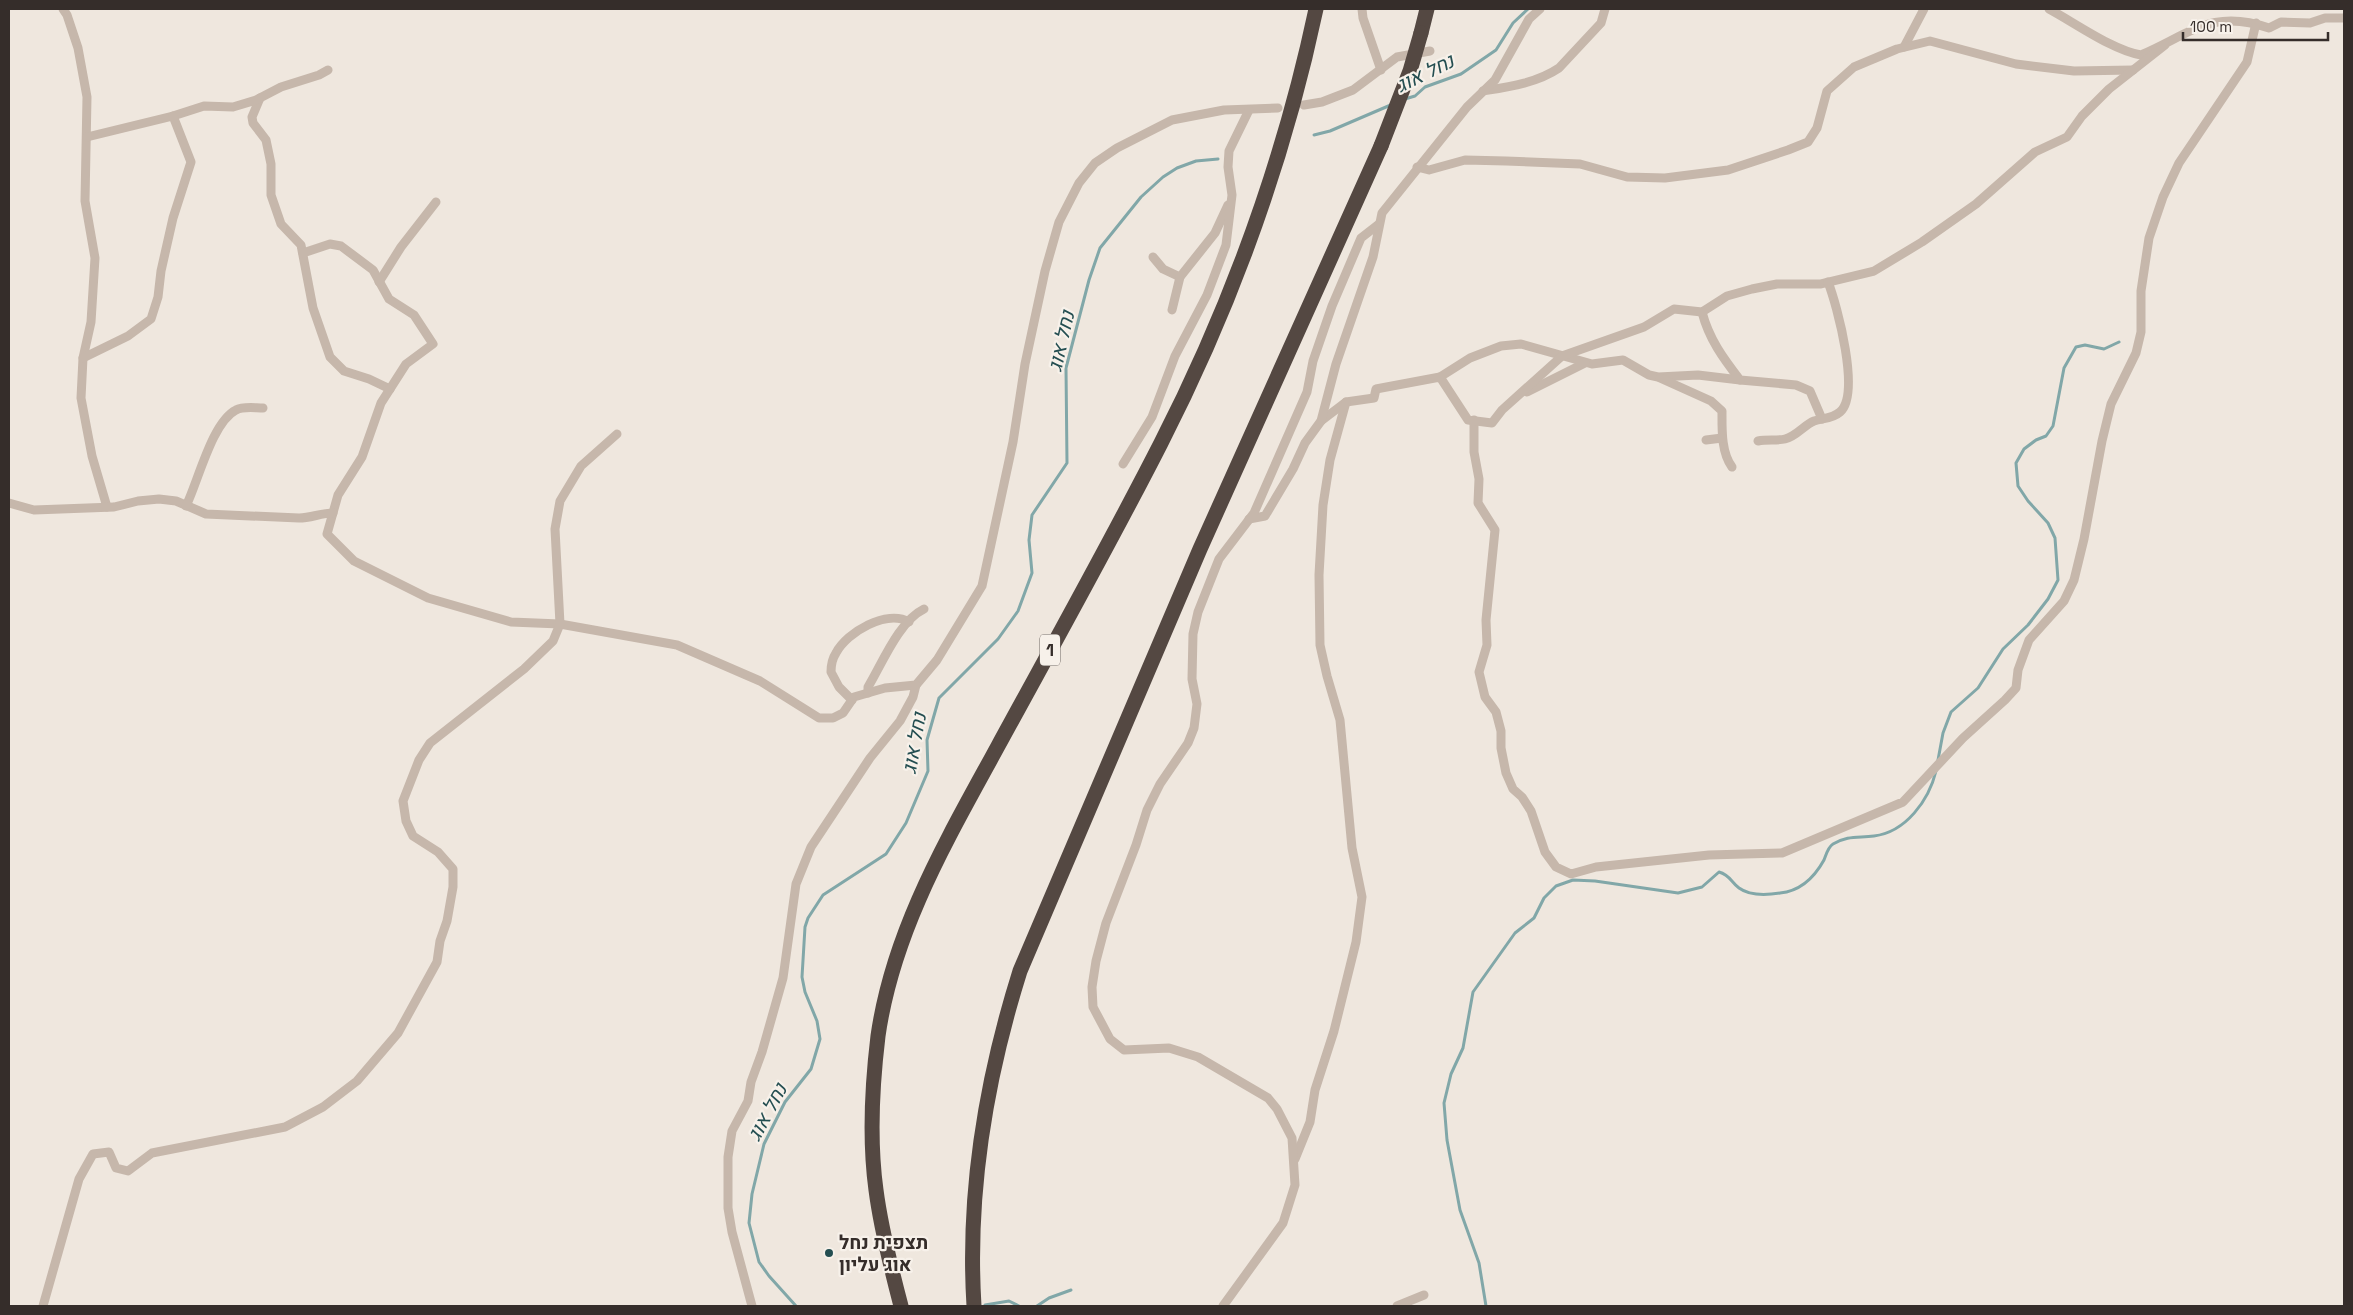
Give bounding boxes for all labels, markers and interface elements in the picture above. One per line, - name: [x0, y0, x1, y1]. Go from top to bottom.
- scale bar: [2183, 10, 2328, 42]
- text: 100 m: [2190, 17, 2232, 36]
- water label: נחל אוג: [1392, 47, 1460, 98]
- water label: נחל אוג: [1041, 307, 1081, 374]
- road number: 1: [1040, 634, 1060, 666]
- water label: נחל אוג: [896, 709, 932, 775]
- water label: נחל אוג: [741, 1077, 794, 1145]
- place label: תצפית נחל אוג עליון: [839, 1230, 928, 1277]
- marker: תצפית נחל אוג עליון: [823, 1247, 835, 1259]

